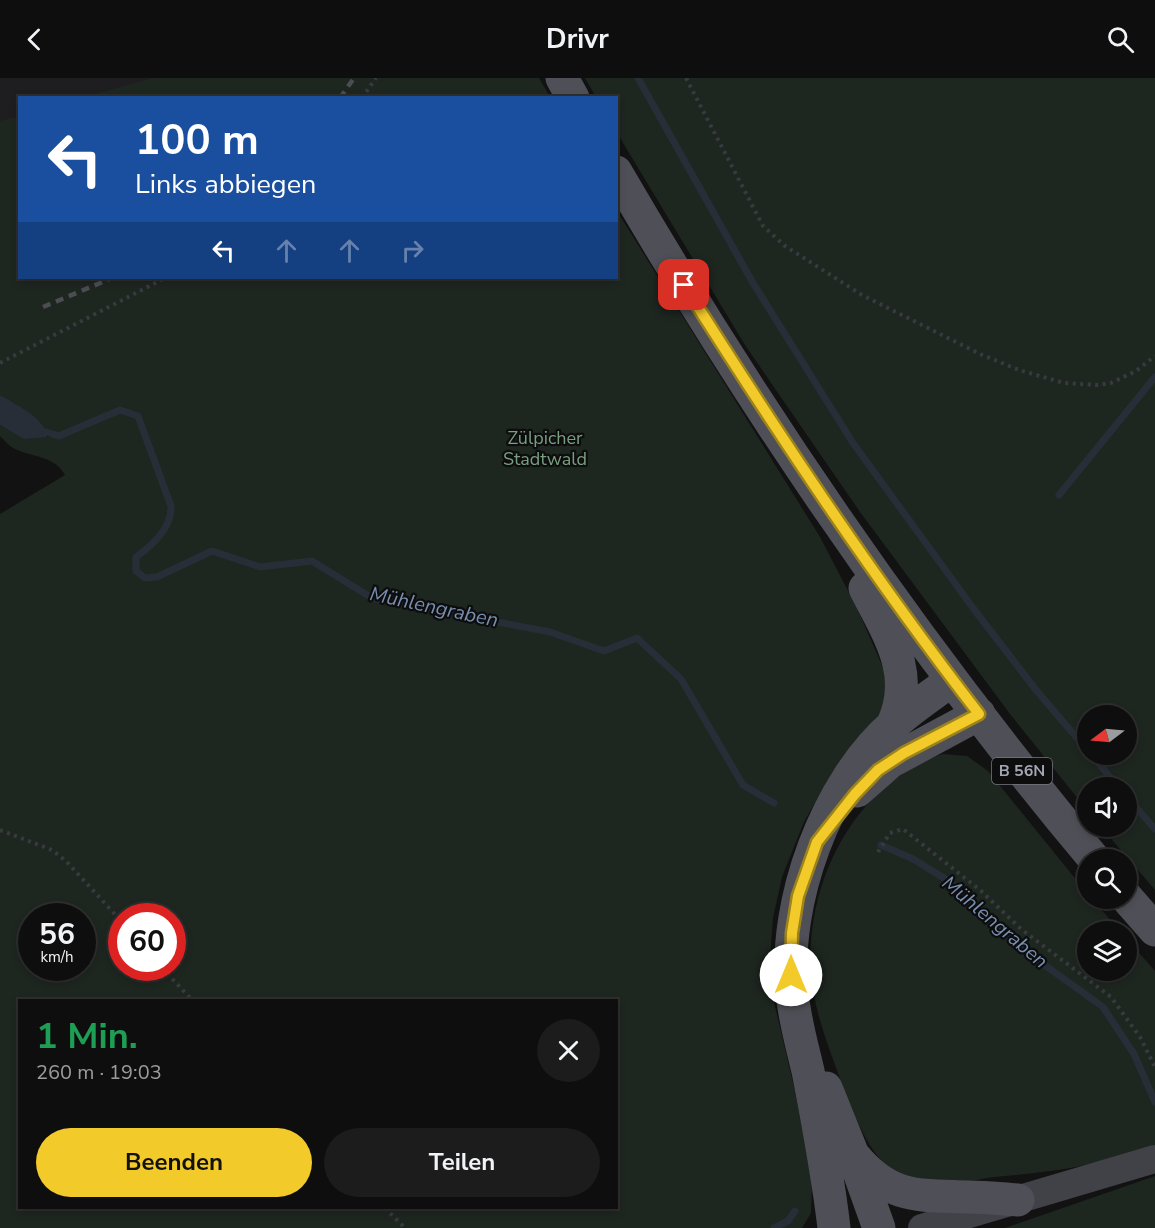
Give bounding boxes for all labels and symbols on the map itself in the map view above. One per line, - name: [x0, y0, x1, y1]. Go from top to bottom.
- pin: [658, 259, 709, 310]
- park label: Zülpicher Stadtwald: [503, 426, 587, 471]
- water label: Mühlengraben: [367, 580, 501, 634]
- north arrow: [1077, 705, 1137, 765]
- road number: B 56N: [992, 758, 1052, 784]
- water label: Mühlengraben: [936, 870, 1054, 974]
- speed limit sign: 60: [108, 903, 186, 981]
- position arrow: [759, 943, 823, 1007]

